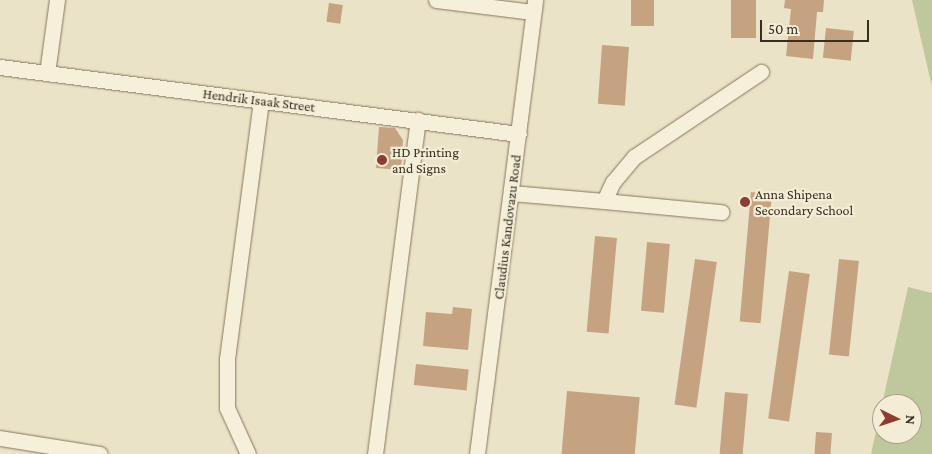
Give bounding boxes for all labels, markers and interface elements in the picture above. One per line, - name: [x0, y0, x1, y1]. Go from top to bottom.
- scale bar: [762, 10, 871, 42]
- text: 50 m: [768, 21, 798, 37]
- street label: Hendrik Isaak Street: [202, 85, 316, 115]
- place label: HD Printing and Signs: [392, 144, 459, 176]
- marker: HD Printing and Signs: [376, 154, 388, 166]
- street label: Claudius Kandovazu Road: [490, 154, 524, 300]
- place label: Anna Shipena Secondary School: [755, 186, 853, 218]
- marker: Anna Shipena Secondary School: [739, 196, 751, 208]
- north arrow: [872, 394, 922, 444]
- text: N: [903, 415, 919, 425]

